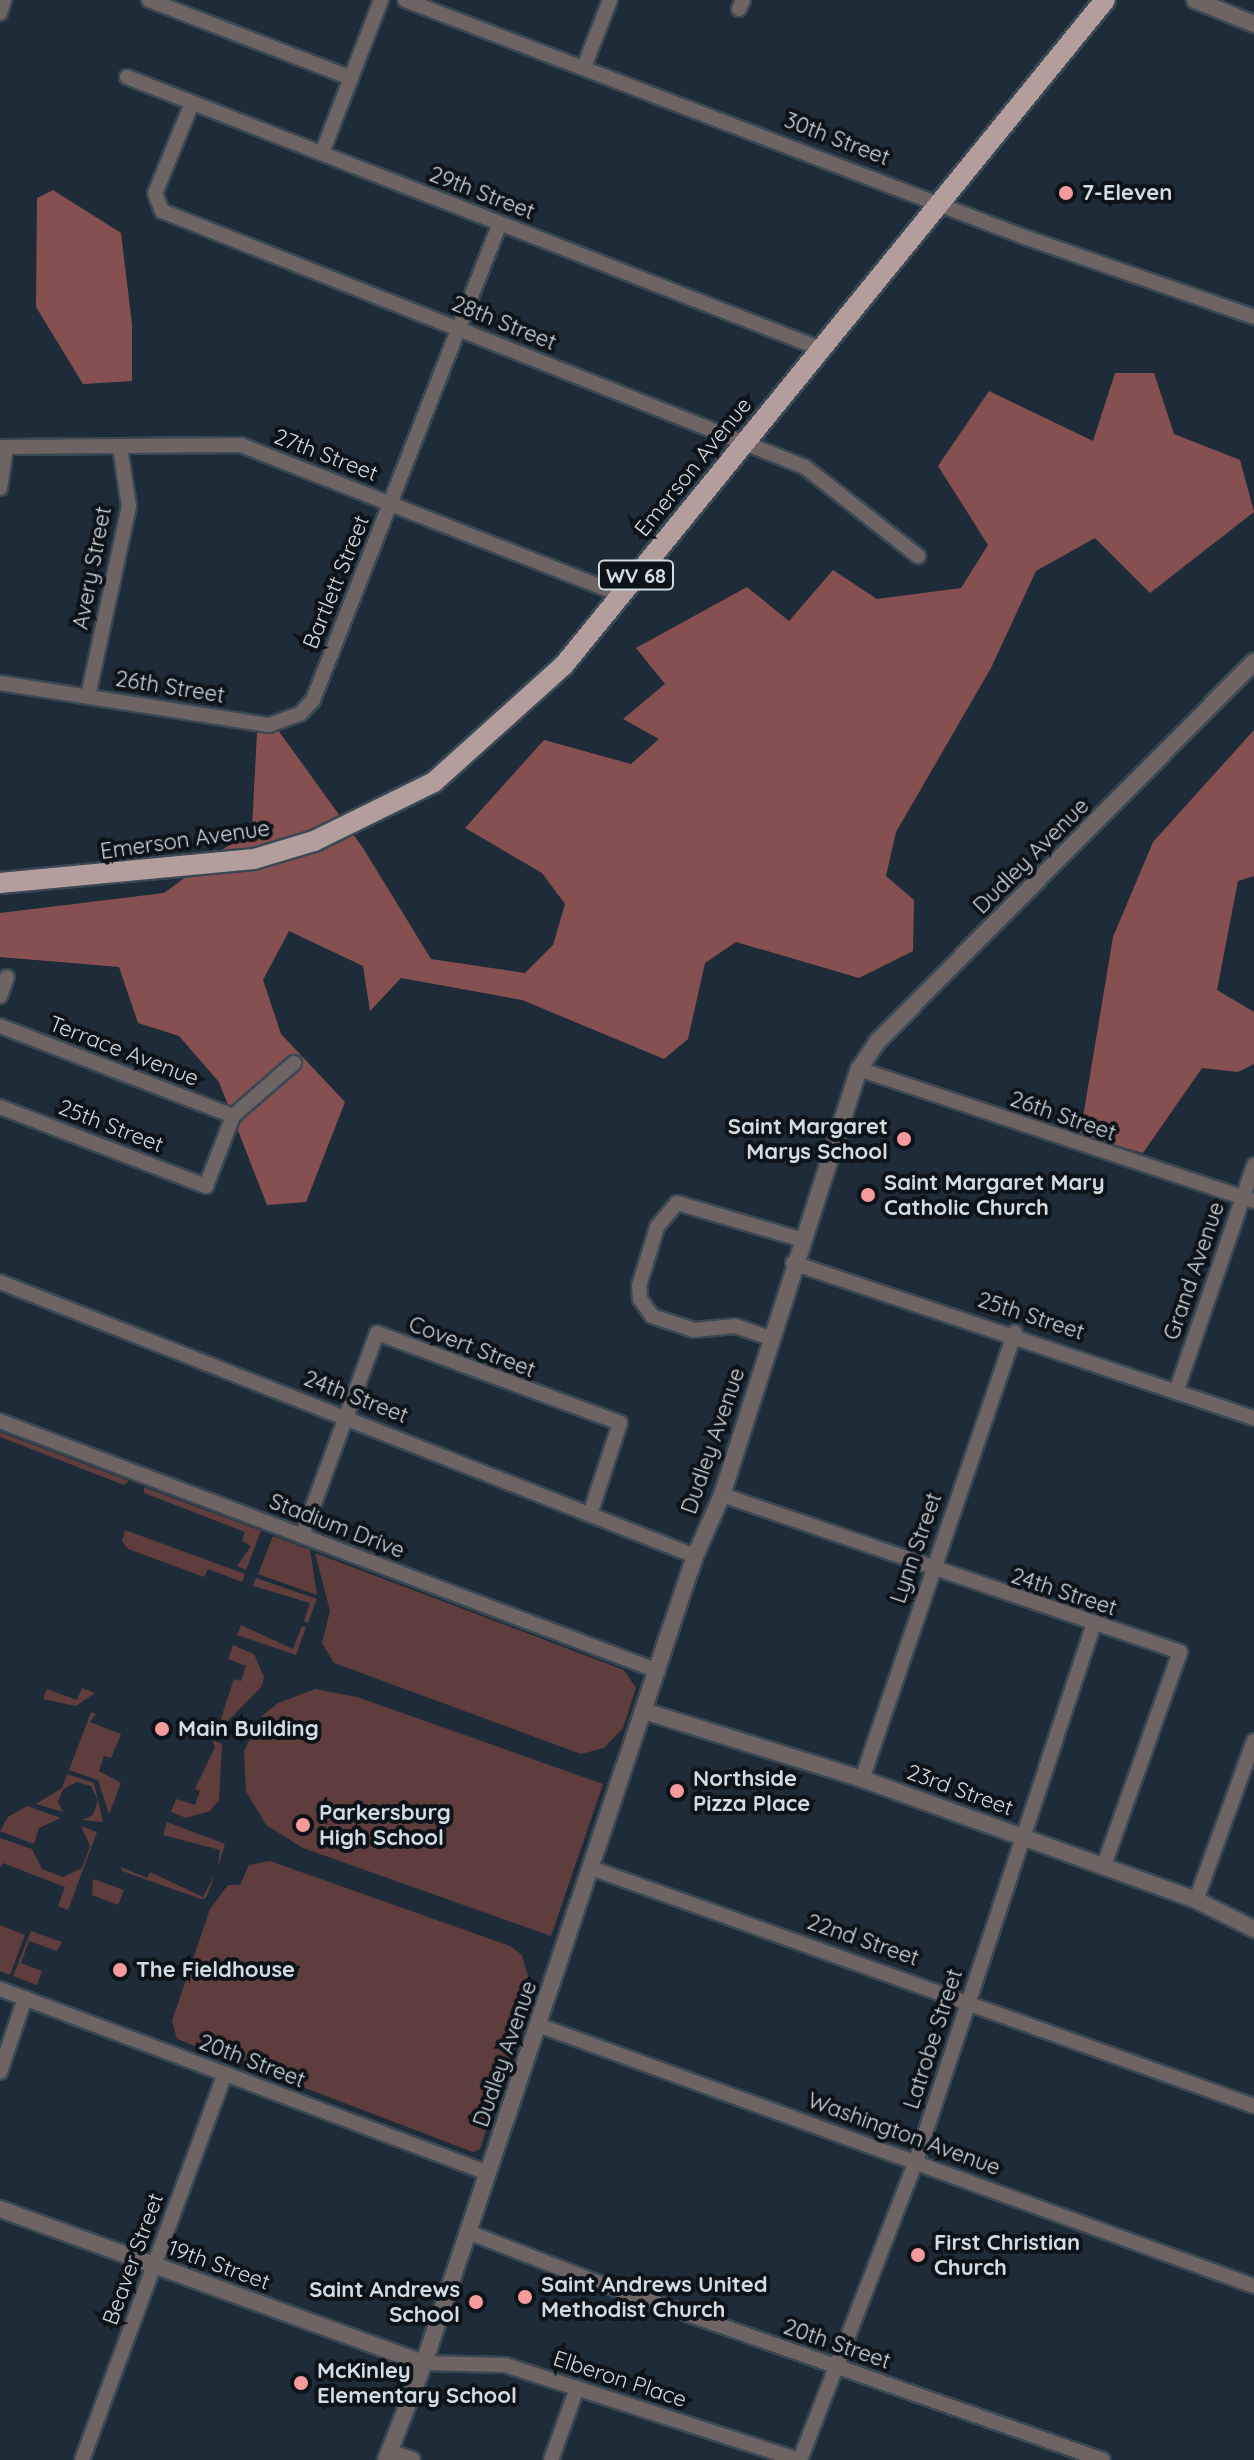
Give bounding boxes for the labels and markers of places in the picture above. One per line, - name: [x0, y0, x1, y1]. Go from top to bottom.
- place label: 7-Eleven: [1082, 180, 1172, 206]
- marker: 7-Eleven: [1057, 184, 1075, 202]
- place label: Saint Margaret Marys School: [728, 1113, 888, 1164]
- marker: Saint Margaret Marys School: [895, 1130, 913, 1148]
- place label: Saint Margaret Mary Catholic Church: [884, 1169, 1105, 1220]
- marker: Saint Margaret Mary Catholic Church: [859, 1186, 877, 1204]
- place label: Main Building: [178, 1716, 319, 1742]
- marker: Main Building: [153, 1720, 171, 1738]
- place label: Northside Pizza Place: [693, 1765, 810, 1816]
- marker: Northside Pizza Place: [668, 1782, 686, 1800]
- place label: Parkersburg High School: [319, 1799, 451, 1850]
- marker: Parkersburg High School: [294, 1816, 312, 1834]
- place label: The Fieldhouse: [136, 1957, 295, 1983]
- marker: The Fieldhouse: [111, 1961, 129, 1979]
- place label: First Christian Church: [934, 2229, 1080, 2280]
- marker: First Christian Church: [909, 2246, 927, 2264]
- place label: Saint Andrews United Methodist Church: [541, 2271, 767, 2322]
- place label: Saint Andrews School: [309, 2276, 460, 2328]
- marker: Saint Andrews United Methodist Church: [516, 2288, 534, 2306]
- marker: Saint Andrews School: [467, 2293, 485, 2311]
- place label: McKinley Elementary School: [317, 2357, 517, 2408]
- marker: McKinley Elementary School: [292, 2374, 310, 2392]

